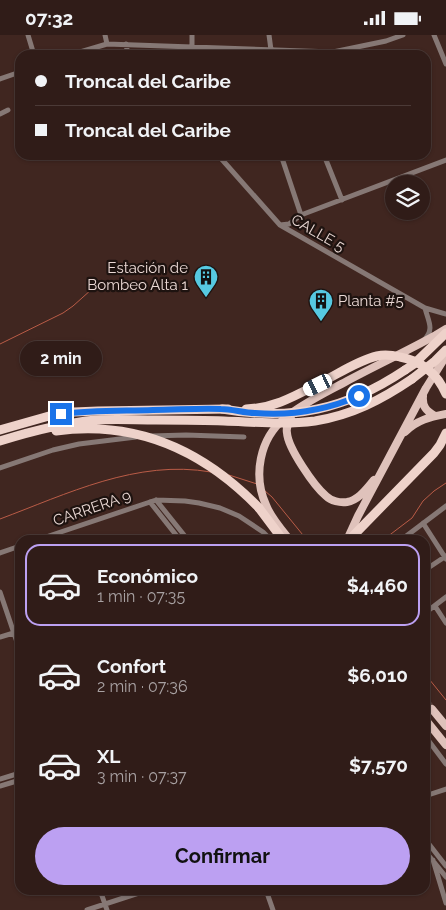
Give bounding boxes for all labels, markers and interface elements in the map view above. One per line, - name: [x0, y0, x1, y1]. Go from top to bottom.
- text: 07:32: [25, 7, 73, 29]
- text: Troncal del Caribe: [65, 70, 231, 92]
- text: Troncal del Caribe: [65, 119, 231, 141]
- map controls: [385, 175, 430, 220]
- button: layers: [385, 175, 430, 220]
- street label: CALLE 5: [288, 210, 348, 256]
- place label: Estación de Bombeo Alta 1: [87, 259, 189, 294]
- building icon: Estación de Bombeo Alta 1: [193, 264, 219, 298]
- building icon: Planta #5: [308, 288, 334, 322]
- place label: Planta #5: [338, 292, 404, 310]
- callout: 2 min: [20, 341, 102, 377]
- text: 2 min: [40, 349, 82, 368]
- car: [301, 372, 334, 398]
- route start: [348, 385, 370, 407]
- route end: [50, 403, 72, 425]
- street label: CARRERA 9: [51, 486, 133, 530]
- icon: car: [37, 563, 82, 608]
- text: Económico: [97, 565, 198, 587]
- text: $4,460: [347, 574, 408, 596]
- text: 1 min · 07:35: [97, 587, 185, 606]
- icon: car: [37, 653, 82, 698]
- text: Confort: [97, 655, 166, 677]
- text: $6,010: [347, 664, 408, 686]
- text: 2 min · 07:36: [97, 677, 188, 696]
- icon: car: [37, 743, 82, 788]
- text: XL: [97, 745, 120, 767]
- text: $7,570: [349, 754, 408, 776]
- text: 3 min · 07:37: [97, 767, 187, 786]
- button: Confirmar: [35, 827, 410, 885]

